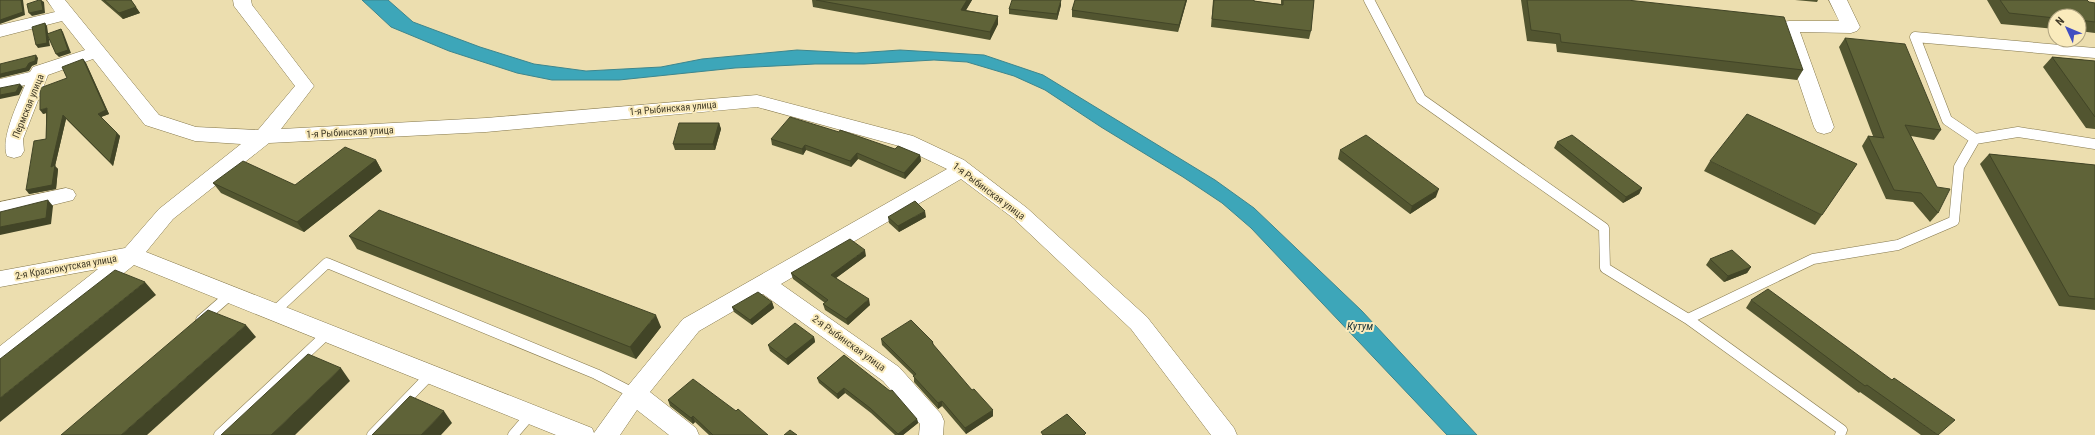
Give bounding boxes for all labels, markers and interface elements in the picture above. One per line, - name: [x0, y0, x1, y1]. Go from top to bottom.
- north arrow: [2047, 8, 2087, 48]
- text: N: [2053, 14, 2067, 28]
- street label: Пермская улица: [10, 72, 46, 139]
- street label: 1-я Рыбинская улица: [629, 99, 717, 117]
- street label: 1-я Рыбинская улица: [306, 124, 394, 140]
- street label: 1-я Рыбинская улица: [951, 160, 1027, 222]
- street label: 2-я Краснокутская улица: [14, 253, 118, 281]
- street label: 2-я Рыбинская улица: [810, 313, 888, 373]
- water label: Кутум: [1347, 320, 1373, 333]

